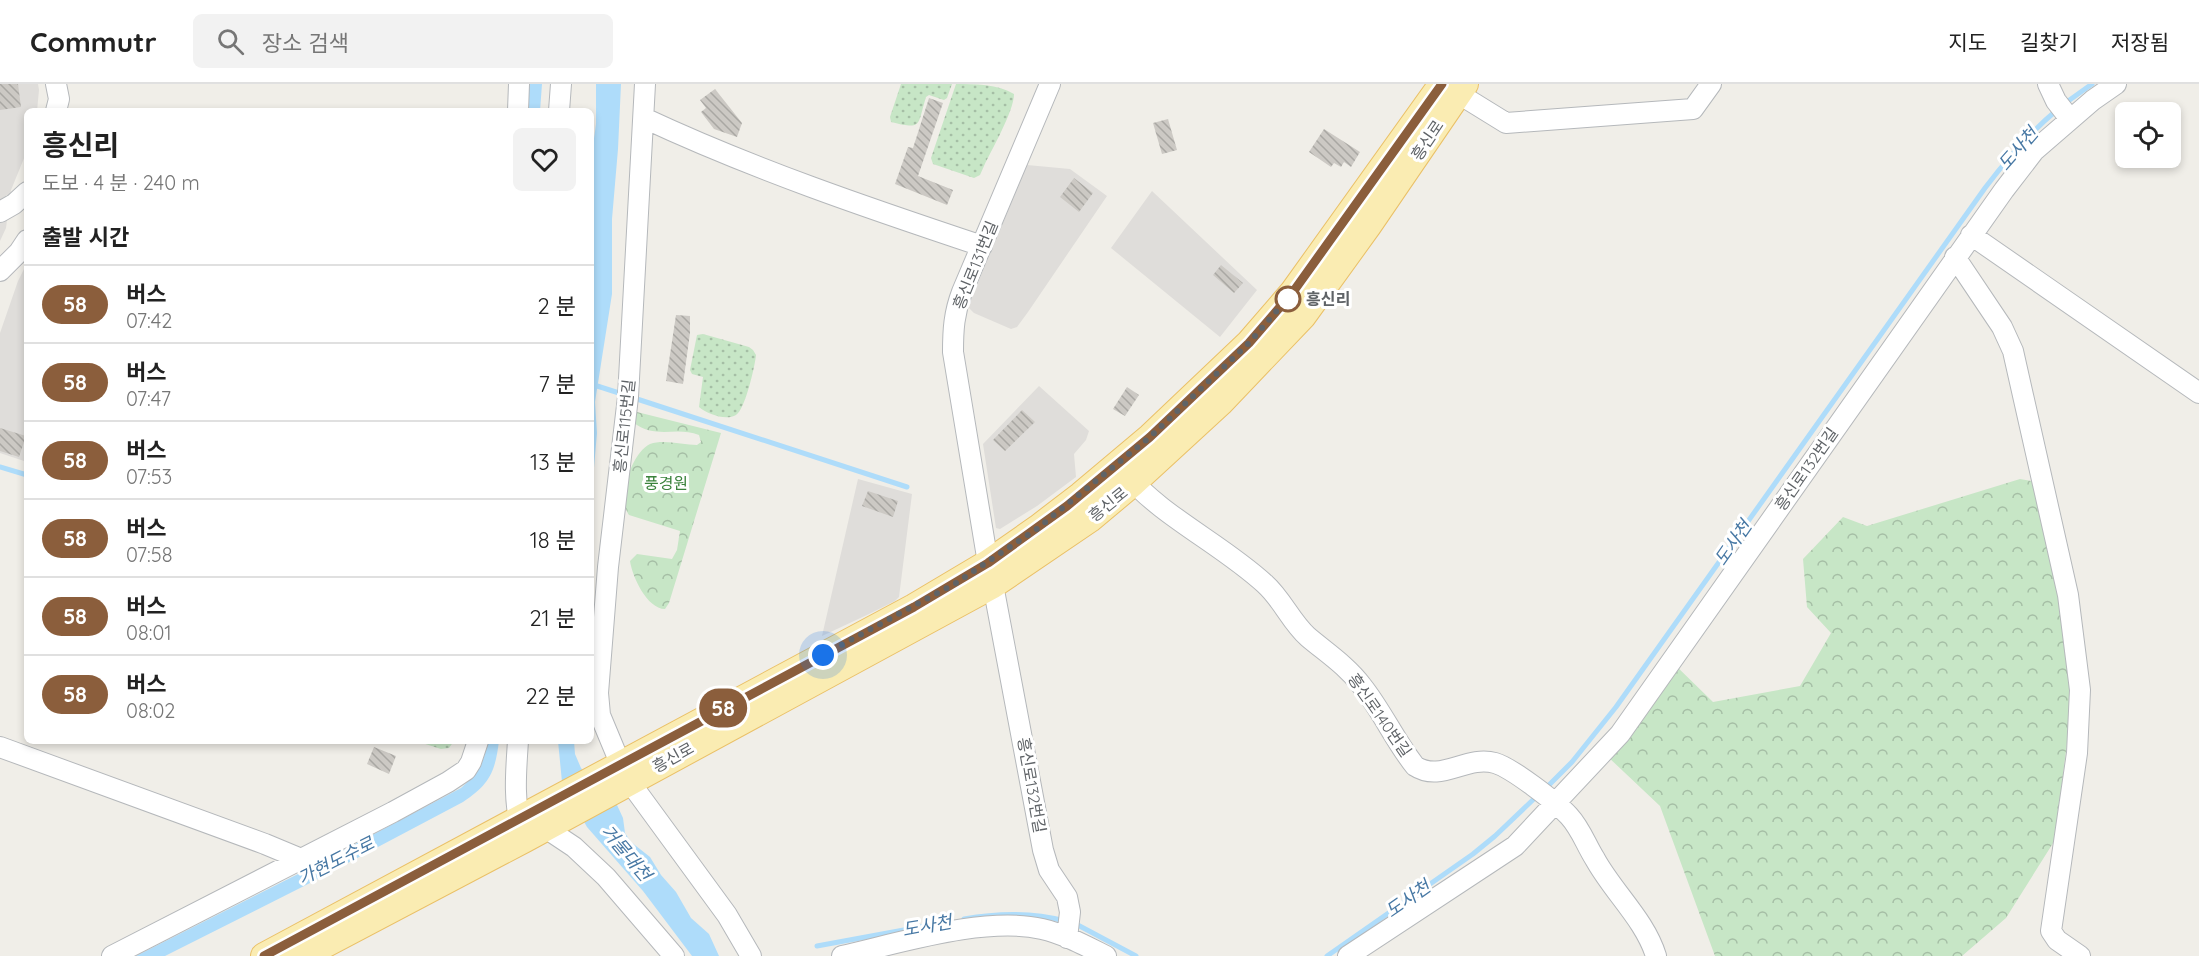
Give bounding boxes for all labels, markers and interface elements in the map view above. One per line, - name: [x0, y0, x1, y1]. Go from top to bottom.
- search box: [193, 14, 613, 68]
- text: Commutr: [30, 24, 157, 59]
- icon: search: [214, 25, 247, 58]
- text: 장소 검색: [262, 29, 349, 57]
- text: 지도: [1948, 29, 1987, 55]
- text: 길찾기: [2020, 29, 2078, 55]
- text: 저장됨: [2111, 29, 2169, 55]
- map controls: [2115, 102, 2181, 168]
- button: locate: [2115, 102, 2181, 168]
- street label: 흥신로: [1406, 116, 1448, 164]
- water label: 도사천: [1993, 121, 2044, 175]
- text: 흥신리: [42, 127, 119, 162]
- button: heart: [513, 128, 576, 191]
- text: 도보 · 4 분 · 240 m: [42, 170, 200, 195]
- street label: 흥신로131번길: [948, 218, 1002, 312]
- text: 출발 시간: [42, 223, 129, 251]
- text: 버스: [126, 280, 166, 308]
- marker: 흥신리: [1275, 286, 1301, 312]
- place label: 흥신리: [1306, 289, 1350, 309]
- text: 58: [63, 291, 87, 317]
- text: 2 분: [538, 292, 576, 320]
- text: 07:42: [126, 308, 172, 333]
- text: 버스: [126, 358, 166, 386]
- text: 58: [63, 369, 87, 395]
- text: 7 분: [538, 370, 576, 398]
- street label: 흥신로115번길: [609, 378, 639, 474]
- text: 07:47: [126, 386, 171, 411]
- street label: 흥신로132번길: [1770, 424, 1842, 514]
- text: 버스: [126, 436, 166, 464]
- text: 58: [63, 447, 87, 473]
- text: 13 분: [530, 448, 576, 476]
- text: 07:53: [126, 464, 172, 489]
- park label: 풍경원: [644, 473, 688, 493]
- street label: 흥신로: [1085, 482, 1132, 526]
- text: 버스: [126, 514, 166, 542]
- water label: 도사천: [1709, 514, 1758, 570]
- text: 58: [63, 525, 87, 551]
- text: 18 분: [530, 526, 576, 554]
- text: 07:58: [126, 542, 173, 567]
- text: 버스: [126, 592, 166, 620]
- text: 58: [63, 603, 87, 629]
- text: 21 분: [529, 604, 576, 632]
- text: 08:01: [126, 620, 172, 645]
- your location: [808, 640, 838, 670]
- street label: 흥신로140번길: [1344, 669, 1416, 761]
- text: 버스: [126, 670, 166, 698]
- text: 58: [63, 681, 87, 707]
- text: 22 분: [525, 682, 576, 710]
- line badge: 58: [696, 688, 750, 728]
- text: 58: [711, 695, 735, 721]
- text: 08:02: [126, 698, 175, 723]
- street label: 흥신로132번길: [1014, 736, 1050, 834]
- street label: 흥신로: [649, 737, 697, 776]
- water label: 거물대천: [596, 820, 658, 887]
- water label: 가현도수로: [294, 831, 379, 890]
- water label: 도사천: [1381, 874, 1437, 922]
- water label: 도사천: [900, 909, 956, 941]

